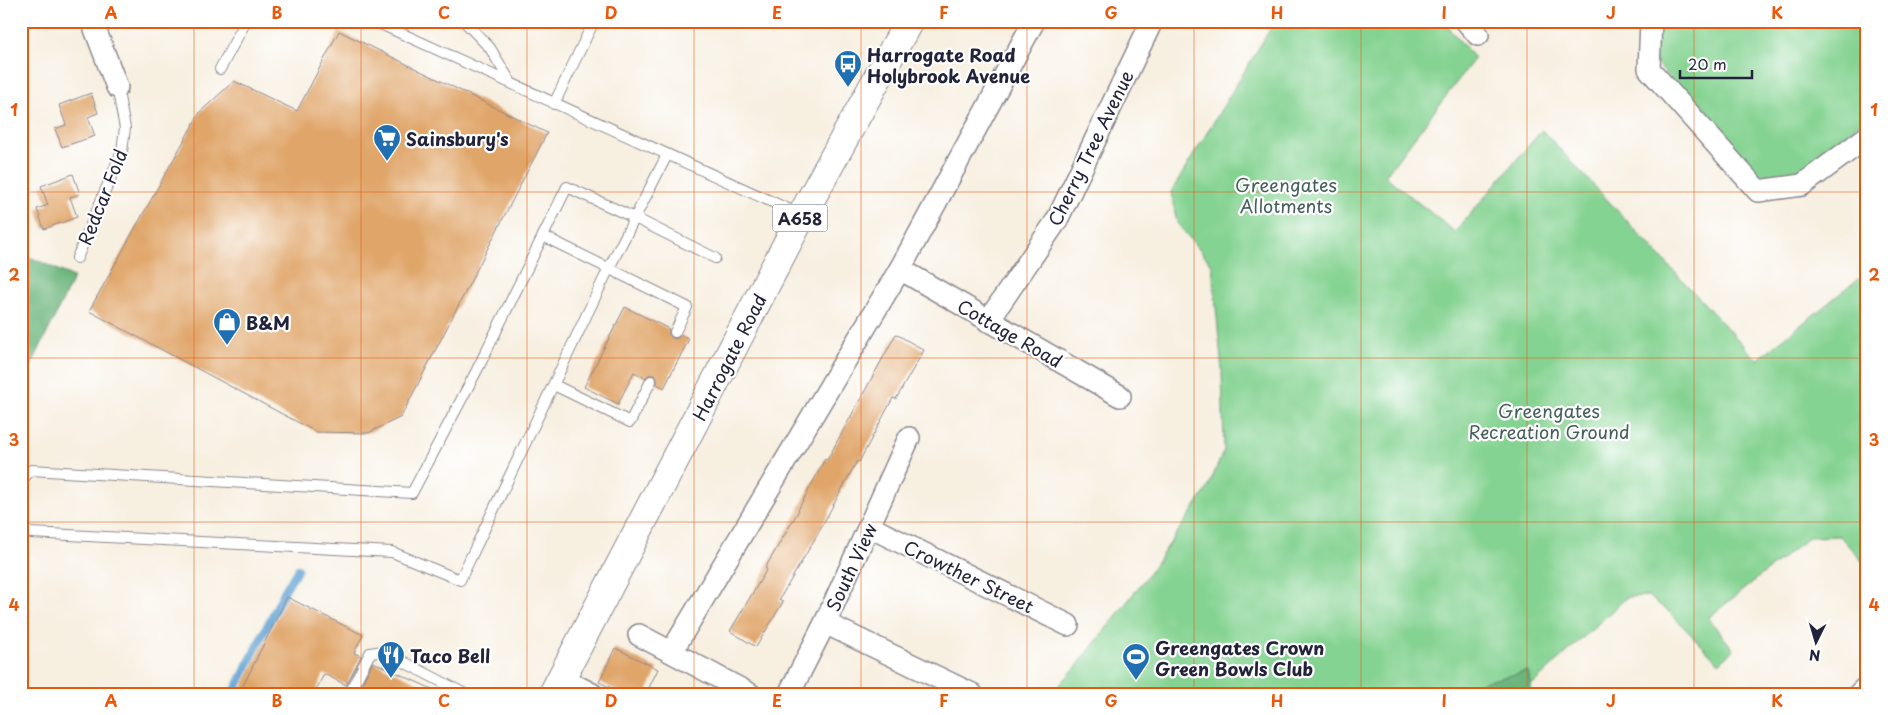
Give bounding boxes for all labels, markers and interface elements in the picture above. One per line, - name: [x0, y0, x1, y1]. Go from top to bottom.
- text: A: [105, 0, 118, 24]
- text: B: [272, 0, 283, 24]
- text: C: [438, 0, 450, 24]
- text: D: [605, 0, 617, 24]
- text: E: [772, 0, 782, 24]
- text: F: [939, 0, 949, 24]
- text: G: [1104, 0, 1118, 24]
- text: H: [1271, 0, 1283, 24]
- text: I: [1441, 0, 1447, 24]
- text: J: [1606, 0, 1616, 24]
- text: K: [1771, 0, 1783, 24]
- place label: Harrogate Road Holybrook Avenue: [867, 41, 1030, 89]
- scale bar: [1680, 48, 1753, 80]
- bus stop icon: Harrogate Road Holybrook Avenue: [833, 49, 863, 88]
- text: 20 m: [1688, 52, 1727, 75]
- street label: Cherry Tree Avenue: [1041, 65, 1140, 230]
- text: 1: [10, 97, 18, 121]
- text: 1: [1870, 97, 1878, 121]
- supermarket icon: Sainsbury's: [372, 123, 402, 162]
- place label: Sainsbury's: [406, 125, 509, 152]
- street label: Redcar Fold: [71, 145, 133, 249]
- park label: Greengates Allotments: [1235, 171, 1337, 219]
- road number: A658: [772, 204, 828, 232]
- text: 2: [8, 262, 20, 286]
- text: 2: [1868, 262, 1880, 286]
- street label: Harrogate Road: [685, 289, 773, 425]
- street label: Cottage Road: [952, 292, 1068, 374]
- shop icon: B&M: [212, 307, 242, 346]
- place label: B&M: [246, 309, 290, 336]
- park label: Greengates Recreation Ground: [1468, 397, 1630, 445]
- text: 3: [9, 427, 19, 451]
- text: 3: [1869, 427, 1879, 451]
- street label: South View: [819, 518, 883, 615]
- street label: Crowther Street: [899, 533, 1039, 619]
- text: 4: [9, 592, 20, 616]
- text: 4: [1869, 592, 1880, 616]
- north arrow: [1790, 618, 1840, 668]
- place label: Greengates Crown Green Bowls Club: [1155, 634, 1324, 682]
- restaurant icon: Taco Bell: [376, 640, 406, 679]
- place label: Taco Bell: [410, 642, 490, 669]
- sports icon: Greengates Crown Green Bowls Club: [1121, 642, 1151, 681]
- text: N: [1808, 645, 1821, 666]
- text: A: [105, 688, 118, 712]
- text: B: [272, 688, 283, 712]
- text: C: [438, 688, 450, 712]
- text: D: [605, 688, 617, 712]
- text: E: [772, 688, 782, 712]
- text: F: [939, 688, 949, 712]
- text: G: [1104, 688, 1118, 712]
- text: H: [1271, 688, 1283, 712]
- text: I: [1441, 688, 1447, 712]
- text: J: [1606, 688, 1616, 712]
- text: K: [1771, 688, 1783, 712]

